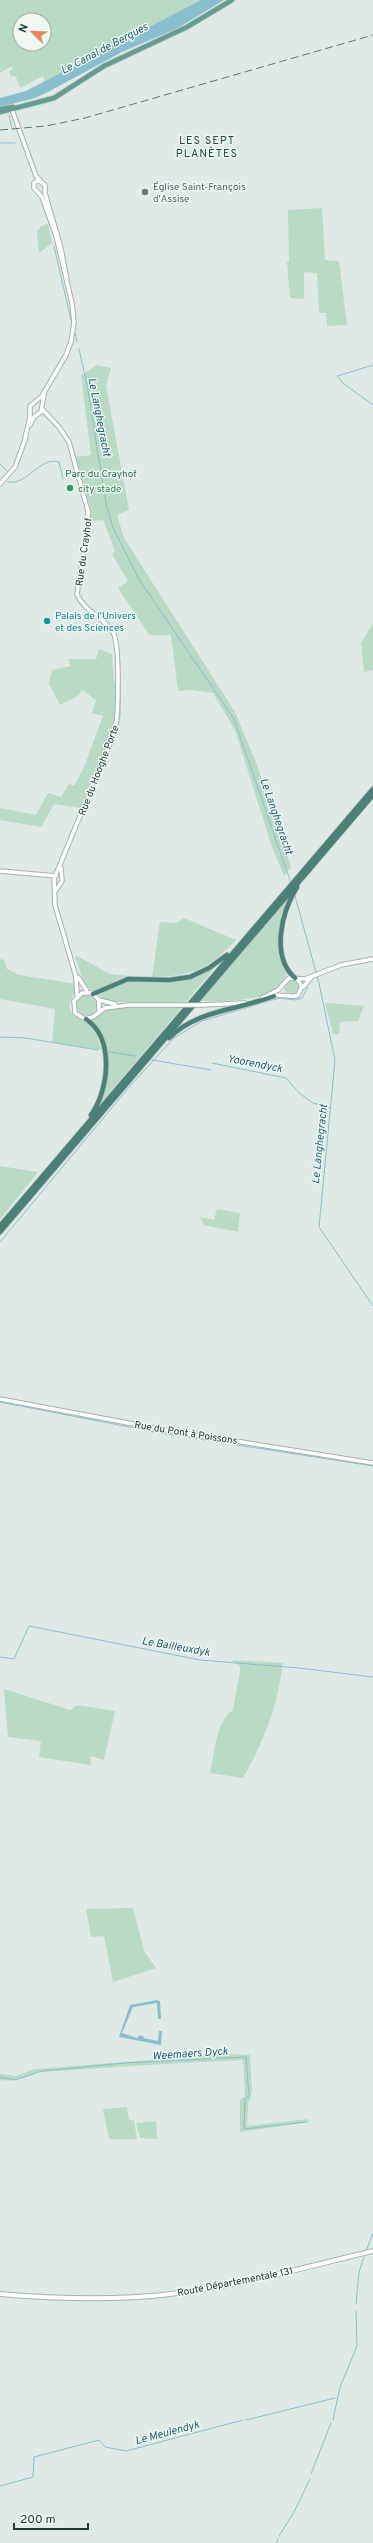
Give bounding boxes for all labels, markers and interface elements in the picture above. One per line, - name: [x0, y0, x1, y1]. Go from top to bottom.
- north arrow: [12, 12, 52, 52]
- water label: Le Canal de Bergues: [58, 19, 151, 78]
- text: N: [16, 22, 32, 35]
- district label: LES SEPT PLANÈTES: [176, 134, 238, 161]
- place label: Église Saint-François d'Assise: [153, 181, 246, 206]
- marker: Église Saint-François d'Assise: [140, 187, 150, 197]
- water label: Le Langhegracht: [84, 376, 114, 459]
- park label: Parc du Crayhof: [65, 468, 137, 481]
- marker: city stade: [65, 483, 75, 493]
- place label: city stade: [78, 483, 121, 496]
- street label: Rue du Crayhof: [73, 517, 96, 587]
- place label: Palais de l'Univers et des Sciences: [55, 610, 136, 635]
- marker: Palais de l'Univers et des Sciences: [42, 616, 52, 626]
- street label: Rue du Hooghe Porte: [76, 723, 123, 818]
- water label: Le Langhegracht: [256, 776, 296, 858]
- water label: Yoorendyck: [226, 1052, 284, 1076]
- water label: Le Langhegracht: [309, 1102, 331, 1185]
- street label: Rue du Pont à Poissons: [133, 1419, 238, 1448]
- water label: Le Bailleuxdyk: [141, 1634, 211, 1660]
- water label: Weemaers Dyck: [152, 2044, 229, 2064]
- street label: Route Départementale 131: [176, 2265, 294, 2300]
- water label: Le Meulendyk: [134, 2418, 201, 2448]
- scale bar: [14, 2505, 88, 2531]
- text: 200 m: [20, 2512, 56, 2528]

